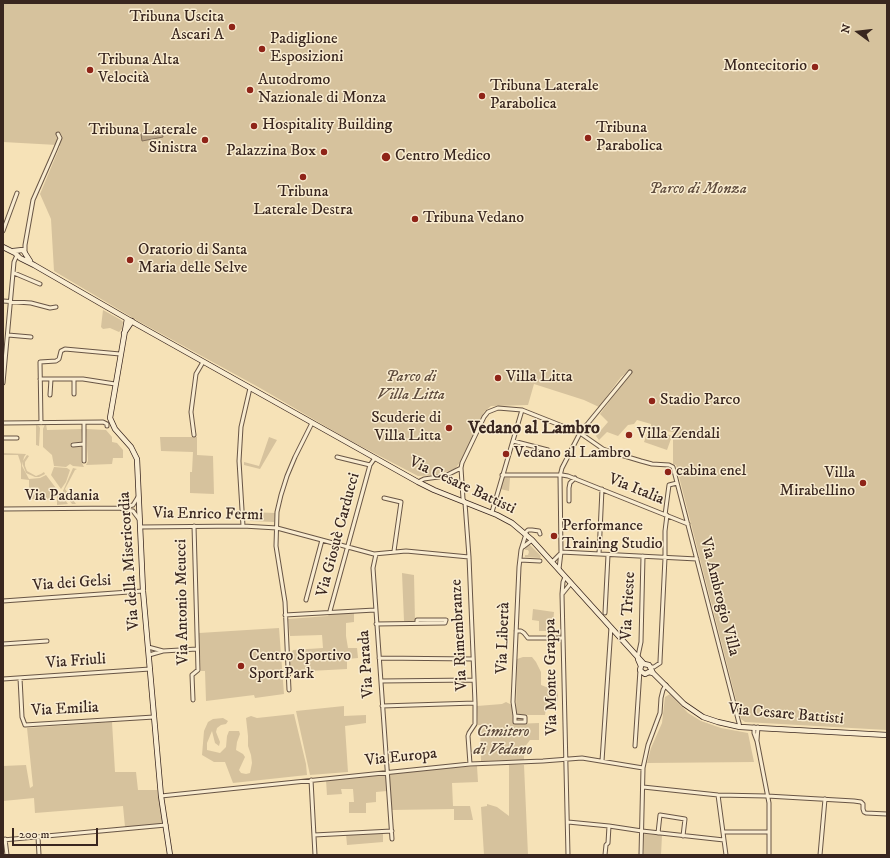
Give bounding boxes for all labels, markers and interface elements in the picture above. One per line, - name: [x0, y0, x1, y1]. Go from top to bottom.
- place label: Tribuna Uscita Ascari A: [129, 8, 224, 46]
- north arrow: [838, 12, 878, 52]
- marker: Tribuna Uscita Ascari A: [227, 22, 237, 32]
- text: N: [838, 23, 854, 35]
- place label: Padiglione Esposizioni: [270, 30, 343, 68]
- marker: Padiglione Esposizioni: [257, 44, 267, 54]
- place label: Tribuna Alta Velocità: [98, 51, 179, 89]
- place label: Montecitorio: [723, 57, 807, 77]
- marker: Montecitorio: [810, 62, 820, 72]
- marker: Tribuna Alta Velocità: [85, 65, 95, 75]
- place label: Autodromo Nazionale di Monza: [258, 71, 386, 109]
- place label: Tribuna Laterale Parabolica: [490, 77, 599, 115]
- marker: Autodromo Nazionale di Monza: [245, 85, 255, 95]
- marker: Tribuna Laterale Parabolica: [477, 91, 487, 101]
- place label: Hospitality Building: [262, 116, 392, 136]
- place label: Tribuna Parabolica: [596, 119, 663, 157]
- place label: Tribuna Laterale Sinistra: [88, 121, 197, 159]
- marker: Hospitality Building: [249, 121, 259, 131]
- marker: Tribuna Parabolica: [583, 133, 593, 143]
- marker: Tribuna Laterale Sinistra: [200, 135, 210, 145]
- place label: Palazzina Box: [226, 142, 316, 162]
- marker: Palazzina Box: [319, 147, 329, 157]
- place label: Centro Medico: [395, 147, 491, 167]
- marker: Centro Medico: [380, 151, 392, 163]
- marker: Tribuna Laterale Destra: [298, 172, 308, 182]
- park label: Parco di Monza: [649, 180, 747, 200]
- place label: Tribuna Laterale Destra: [253, 183, 353, 221]
- place label: Tribuna Vedano: [423, 209, 524, 229]
- marker: Tribuna Vedano: [410, 214, 420, 224]
- place label: Oratorio di Santa Maria delle Selve: [138, 241, 247, 279]
- marker: Oratorio di Santa Maria delle Selve: [125, 255, 135, 265]
- park label: Parco di Villa Litta: [377, 368, 445, 406]
- place label: Villa Litta: [506, 368, 573, 388]
- marker: Villa Litta: [493, 373, 503, 383]
- place label: Stadio Parco: [660, 391, 740, 411]
- marker: Stadio Parco: [647, 396, 657, 406]
- place label: Scuderie di Villa Litta: [371, 409, 441, 447]
- district label: Vedano al Lambro: [468, 418, 600, 440]
- marker: Scuderie di Villa Litta: [444, 423, 454, 433]
- place label: Villa Zendali: [637, 425, 720, 445]
- marker: Villa Zendali: [624, 430, 634, 440]
- place label: Vedano al Lambro: [514, 444, 631, 464]
- marker: Vedano al Lambro: [501, 449, 511, 459]
- street label: Via Cesare Battisti: [406, 453, 518, 519]
- place label: cabina enel: [676, 462, 746, 482]
- place label: Villa Mirabellino: [780, 464, 855, 502]
- marker: cabina enel: [663, 467, 673, 477]
- street label: Via Italia: [605, 470, 667, 510]
- street label: Via Giosuè Carducci: [313, 471, 365, 599]
- marker: Villa Mirabellino: [858, 478, 868, 488]
- street label: Via Padania: [25, 487, 99, 507]
- street label: Via della Misericordia: [116, 491, 144, 631]
- street label: Via Enrico Fermi: [153, 504, 263, 526]
- place label: Performance Training Studio: [562, 517, 663, 555]
- marker: Performance Training Studio: [549, 531, 559, 541]
- street label: Via Ambrogio Villa: [695, 536, 743, 658]
- street label: Via Antonio Meucci: [172, 539, 194, 665]
- street label: Via Trieste: [618, 571, 640, 641]
- street label: Via dei Gelsi: [32, 572, 112, 596]
- street label: Via Rimembranze: [447, 579, 473, 691]
- street label: Via Libertà: [493, 602, 515, 674]
- street label: Via Monte Grappa: [541, 618, 563, 736]
- street label: Via Parada: [355, 629, 379, 699]
- place label: Centro Sportivo SportPark: [249, 647, 351, 685]
- street label: Via Friuli: [45, 650, 107, 674]
- marker: Centro Sportivo SportPark: [236, 661, 246, 671]
- street label: Via Emilia: [31, 699, 99, 721]
- street label: Via Cesare Battisti: [728, 700, 844, 730]
- park label: Cimitero di Vedano: [474, 723, 532, 761]
- street label: Via Europa: [364, 745, 438, 771]
- scale bar: [14, 820, 100, 846]
- text: 200 m: [19, 827, 49, 842]

